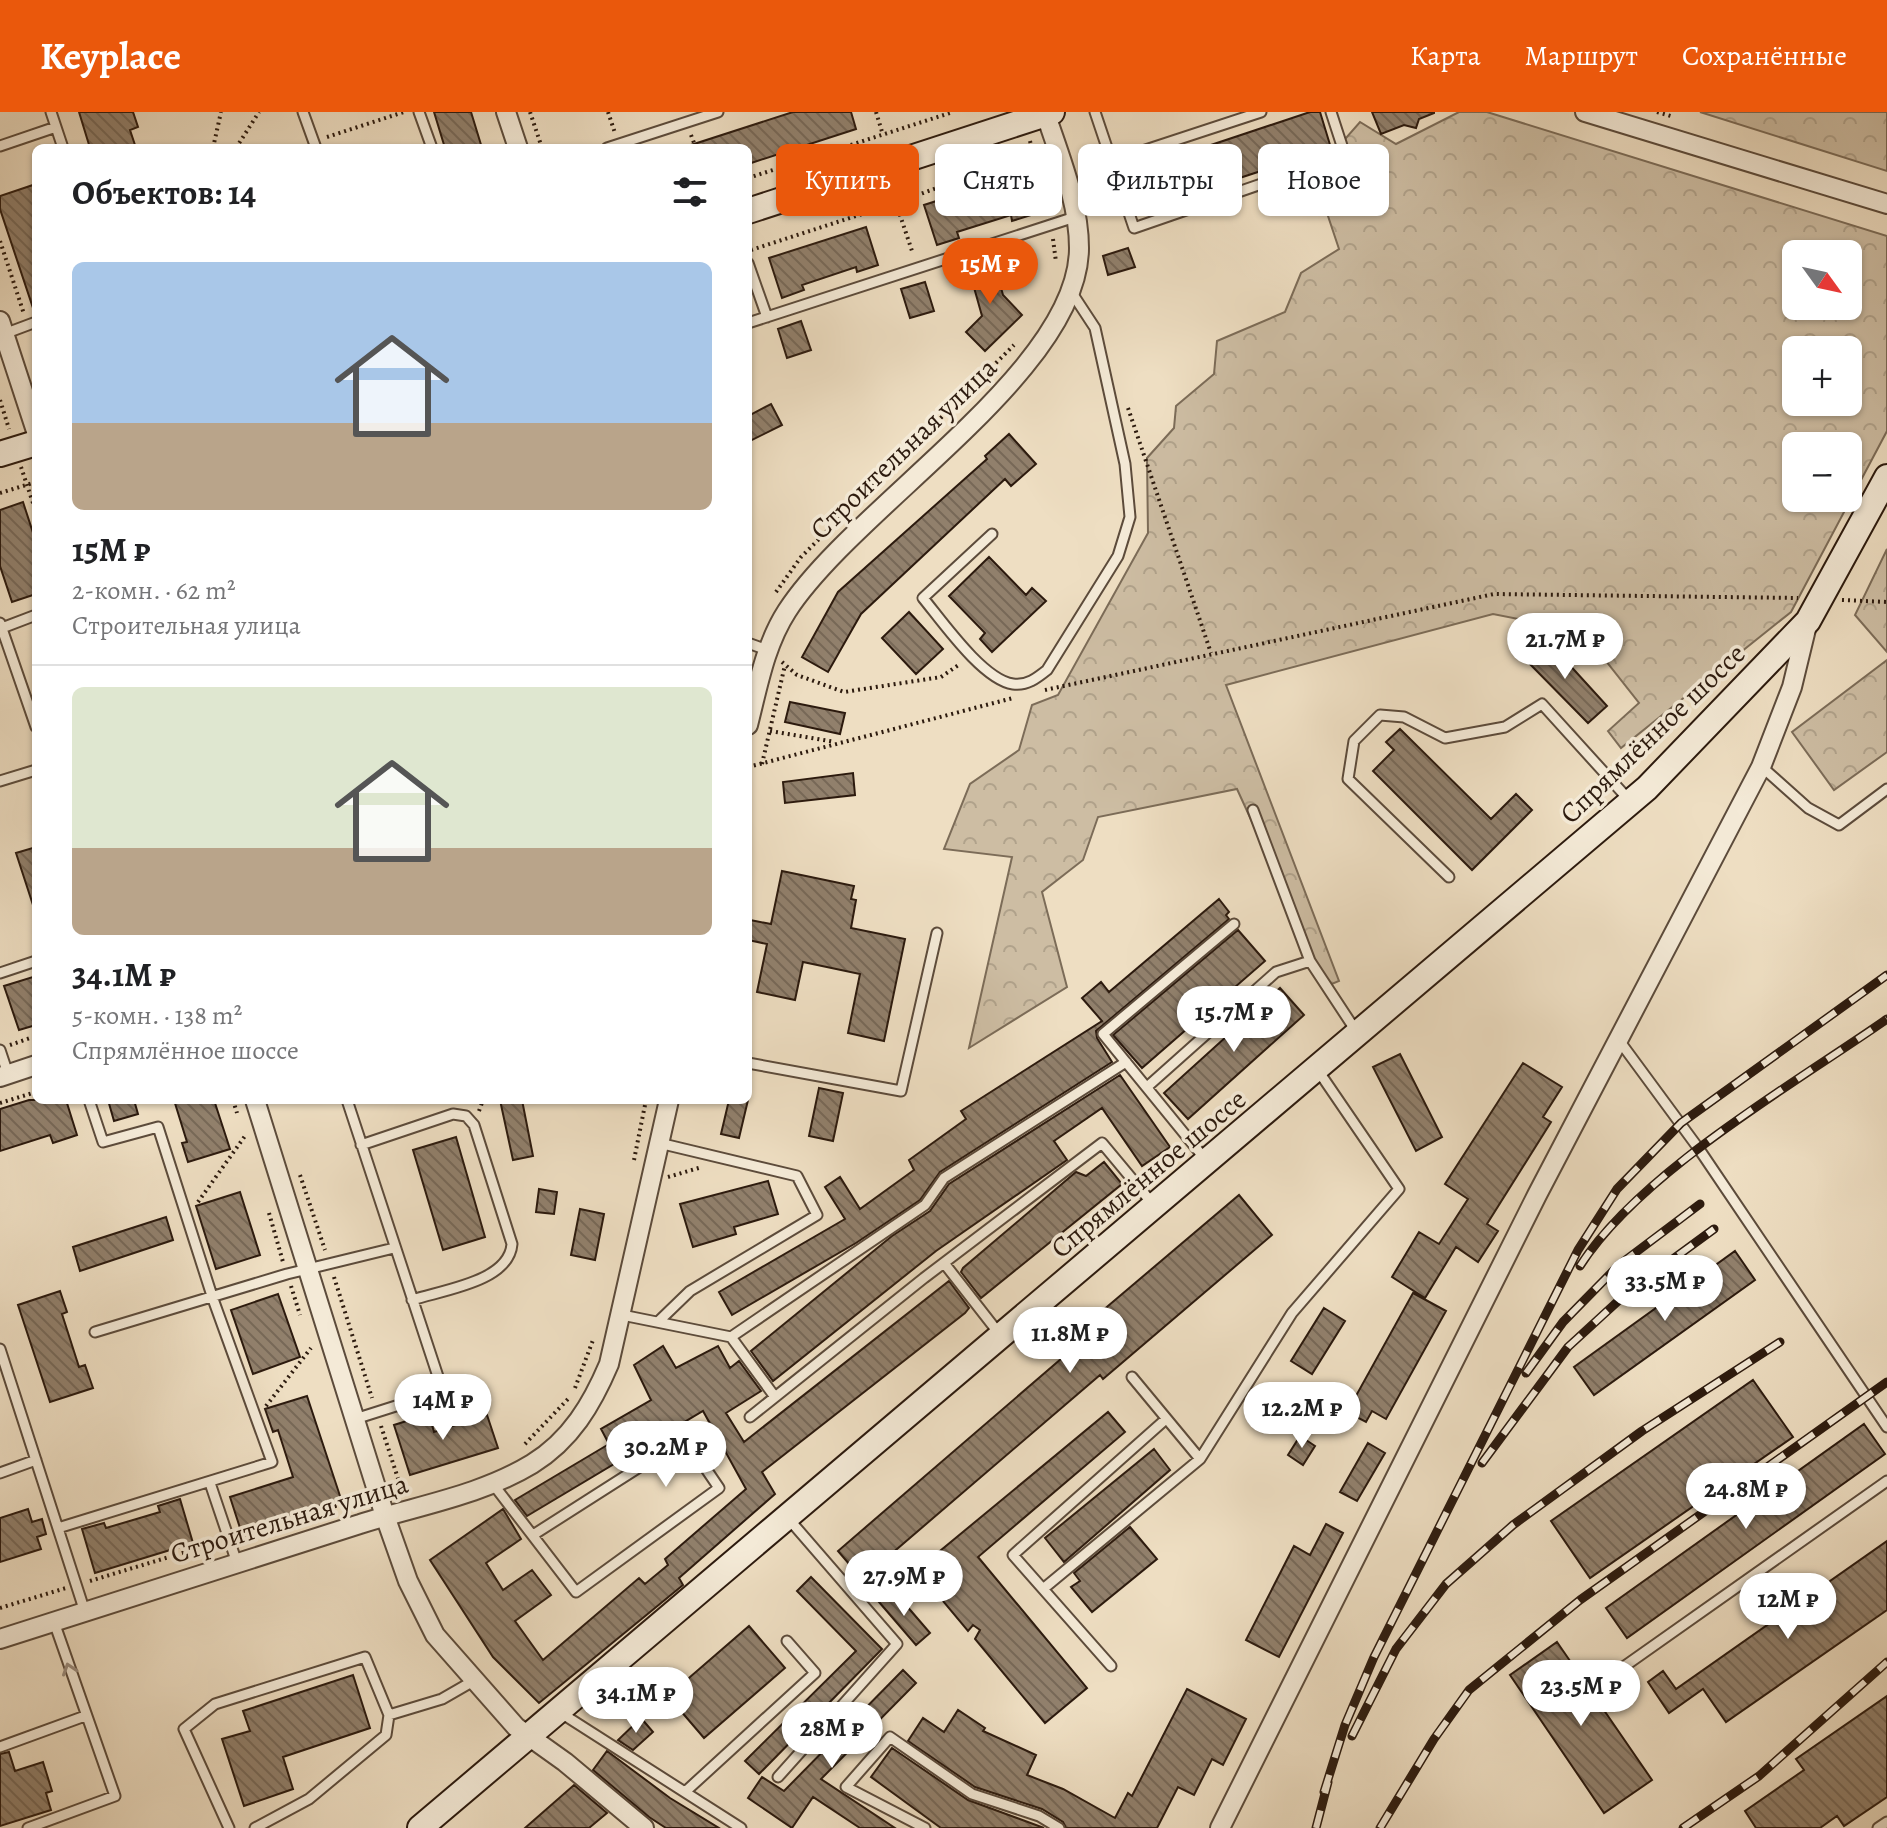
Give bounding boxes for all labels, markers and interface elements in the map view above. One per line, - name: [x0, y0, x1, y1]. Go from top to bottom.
- text: Keyplace: [40, 30, 181, 82]
- text: Карта: [1410, 37, 1481, 75]
- text: Маршрут: [1525, 37, 1638, 75]
- text: Сохранённые: [1682, 37, 1847, 75]
- chip: Купить: [776, 144, 919, 216]
- chip: Снять: [935, 144, 1062, 216]
- chip: Фильтры: [1078, 144, 1242, 216]
- chip: Новое: [1258, 144, 1389, 216]
- text: Объектов: 14: [72, 169, 256, 216]
- icon: filters: [668, 170, 712, 214]
- pin: 15M ₽: [934, 238, 1046, 306]
- north arrow: [1782, 240, 1862, 320]
- map controls: [1782, 240, 1862, 512]
- text: 15M ₽: [960, 246, 1020, 281]
- icon: home: [320, 314, 464, 458]
- button: +: [1782, 336, 1862, 416]
- street label: Строительная улица: [802, 349, 1006, 548]
- button: −: [1782, 432, 1862, 512]
- text: 15M ₽: [72, 526, 150, 573]
- text: 2-комн. · 62 m²: [72, 573, 235, 608]
- text: Строительная улица: [72, 608, 301, 643]
- pin: 21.7M ₽: [1491, 613, 1639, 681]
- text: 21.7M ₽: [1525, 621, 1605, 656]
- street label: Спрямлённое шоссе: [1552, 635, 1754, 832]
- icon: home: [320, 739, 464, 883]
- text: 34.1M ₽: [72, 951, 176, 998]
- pin: 15.7M ₽: [1160, 986, 1308, 1054]
- text: 15.7M ₽: [1195, 994, 1273, 1029]
- text: 5-комн. · 138 m²: [72, 998, 242, 1033]
- text: Спрямлённое шоссе: [72, 1033, 299, 1068]
- street label: Спрямлённое шоссе: [1043, 1081, 1254, 1267]
- pin: 33.5M ₽: [1591, 1255, 1739, 1323]
- text: 33.5M ₽: [1625, 1263, 1705, 1298]
- pin: 11.8M ₽: [996, 1307, 1144, 1375]
- text: 11.8M ₽: [1031, 1315, 1109, 1350]
- pin: 14M ₽: [387, 1374, 499, 1442]
- text: 14M ₽: [412, 1382, 474, 1417]
- pin: 12.2M ₽: [1228, 1382, 1376, 1450]
- text: 12.2M ₽: [1261, 1390, 1343, 1425]
- pin: 30.2M ₽: [592, 1421, 740, 1489]
- text: 30.2M ₽: [624, 1429, 708, 1464]
- pin: 24.8M ₽: [1672, 1463, 1820, 1531]
- street label: Строительная улица: [166, 1465, 413, 1573]
- text: 24.8M ₽: [1704, 1471, 1788, 1506]
- pin: 27.9M ₽: [830, 1550, 978, 1618]
- text: 27.9M ₽: [863, 1558, 945, 1593]
- pin: 12M ₽: [1732, 1573, 1844, 1641]
- text: 12M ₽: [1757, 1581, 1819, 1616]
- pin: 23.5M ₽: [1507, 1660, 1655, 1728]
- one-way arrow: [62, 1663, 78, 1676]
- pin: 34.1M ₽: [562, 1667, 710, 1735]
- text: 23.5M ₽: [1540, 1668, 1622, 1703]
- text: 34.1M ₽: [596, 1675, 676, 1710]
- pin: 28M ₽: [776, 1702, 888, 1770]
- text: 28M ₽: [800, 1710, 864, 1745]

